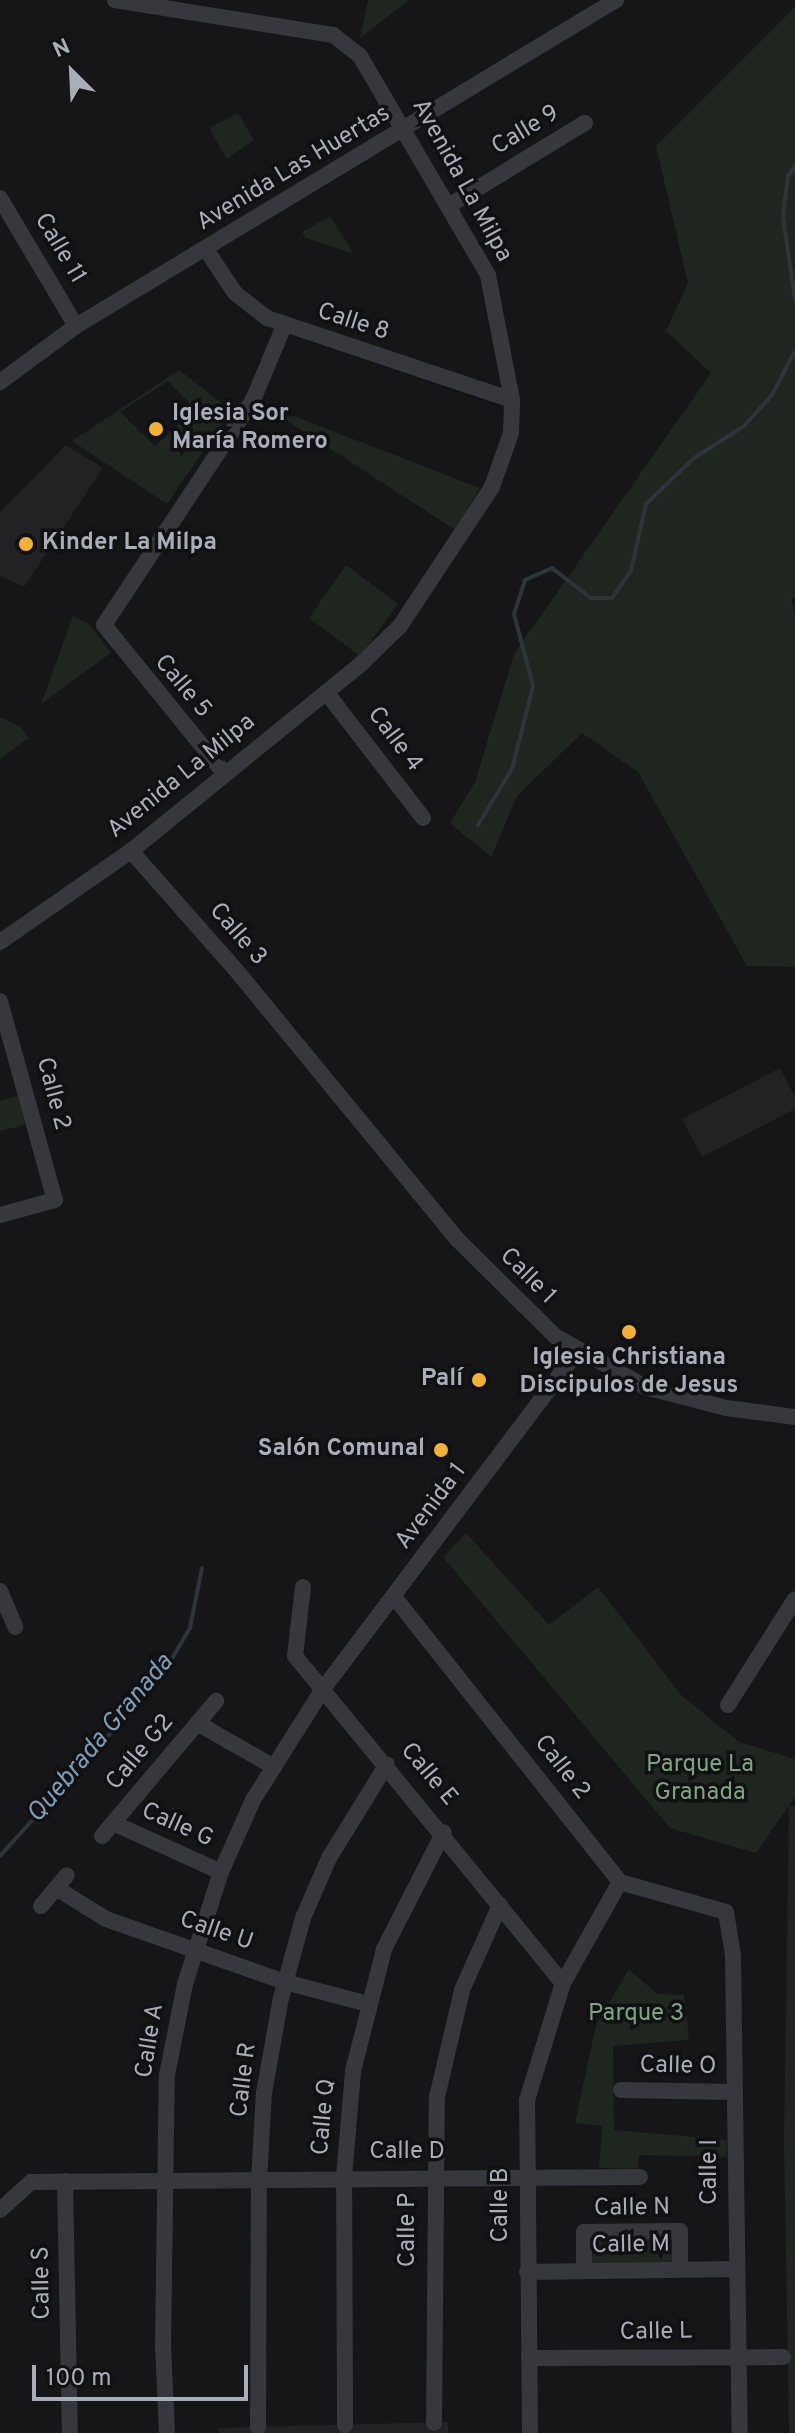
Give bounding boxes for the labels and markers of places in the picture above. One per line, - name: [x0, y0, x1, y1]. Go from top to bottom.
- place label: Iglesia Sor María Romero: [172, 401, 328, 457]
- marker: Iglesia Sor María Romero: [147, 420, 165, 438]
- place label: Kinder La Milpa: [42, 530, 217, 558]
- marker: Kinder La Milpa: [17, 535, 35, 553]
- marker: Iglesia Christiana Discipulos de Jesus: [620, 1323, 638, 1341]
- place label: Iglesia Christiana Discipulos de Jesus: [520, 1345, 738, 1401]
- place label: Palí: [421, 1366, 463, 1394]
- marker: Palí: [470, 1371, 488, 1389]
- place label: Salón Comunal: [258, 1436, 425, 1464]
- marker: Salón Comunal: [432, 1441, 450, 1459]

